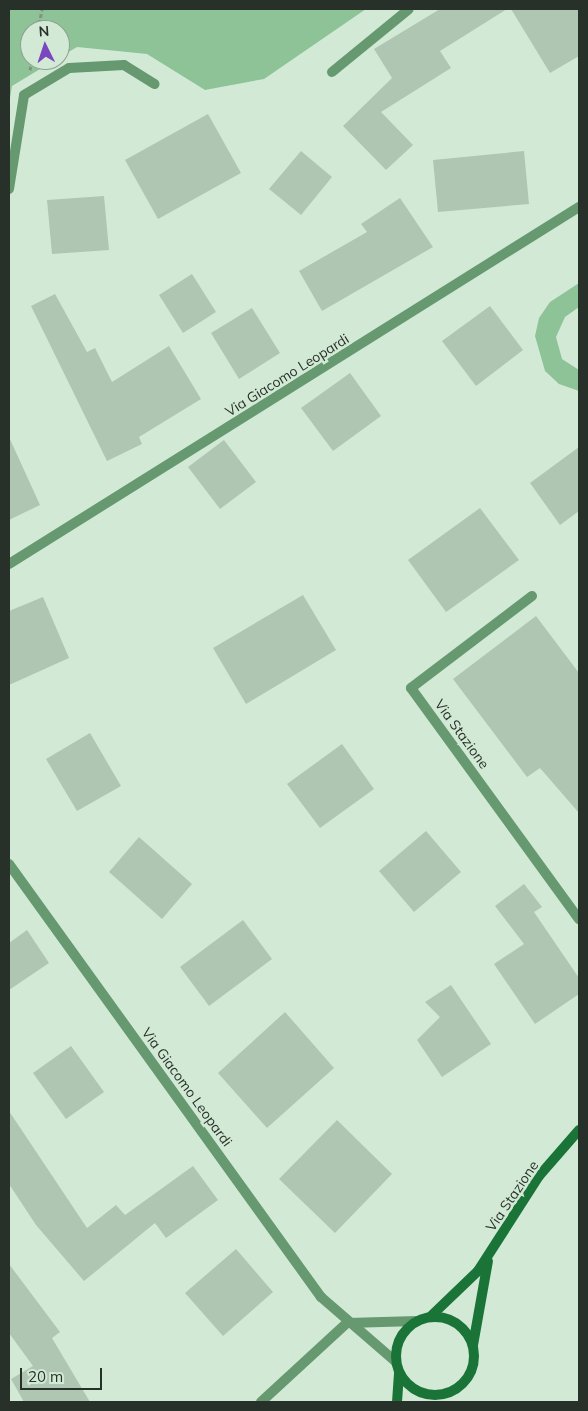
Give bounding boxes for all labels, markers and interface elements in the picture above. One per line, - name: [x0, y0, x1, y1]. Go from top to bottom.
- north arrow: [20, 20, 70, 70]
- text: N: [38, 22, 50, 40]
- street label: Via Giacomo Leopardi: [222, 330, 352, 420]
- street label: Via Stazione: [431, 696, 493, 772]
- street label: Via Giacomo Leopardi: [138, 1024, 236, 1150]
- street label: Via Stazione: [482, 1157, 542, 1235]
- scale bar: [22, 1358, 105, 1390]
- text: 20 m: [28, 1367, 63, 1386]

